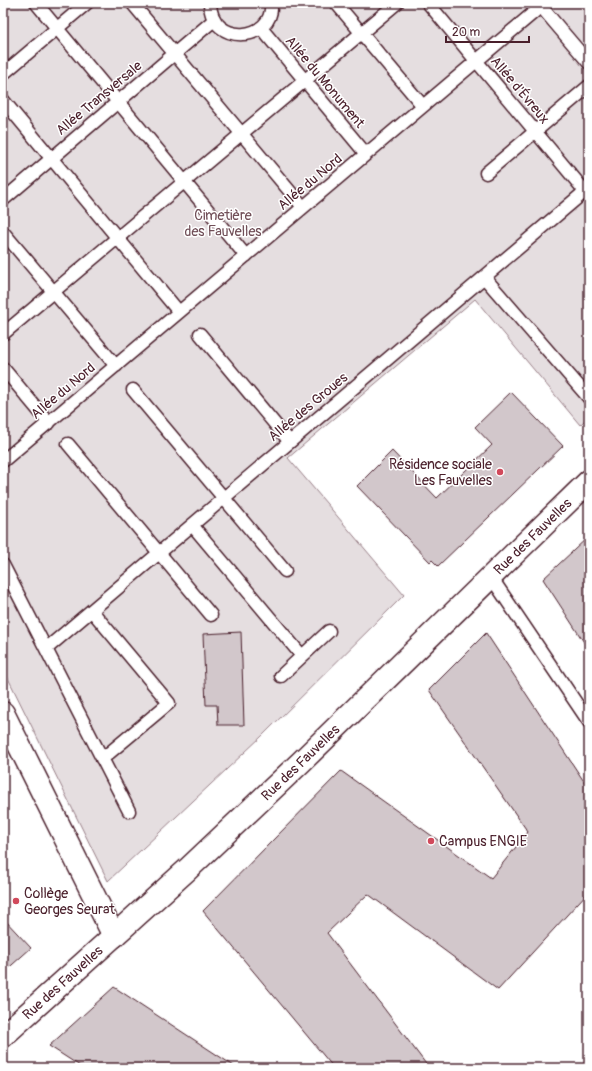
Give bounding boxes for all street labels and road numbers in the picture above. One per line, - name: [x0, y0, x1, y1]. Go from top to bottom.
- street label: Allée du Monument: [282, 33, 369, 132]
- street label: Allée d'Évreux: [487, 52, 554, 127]
- street label: Allée Transversale: [53, 57, 145, 139]
- street label: Allée du Nord: [274, 150, 346, 214]
- street label: Allée du Nord: [27, 359, 99, 423]
- street label: Allée des Groues: [265, 368, 352, 445]
- street label: Rue des Fauvelles: [490, 494, 575, 578]
- street label: Rue des Fauvelles: [257, 720, 343, 804]
- street label: Rue des Fauvelles: [19, 941, 107, 1023]

